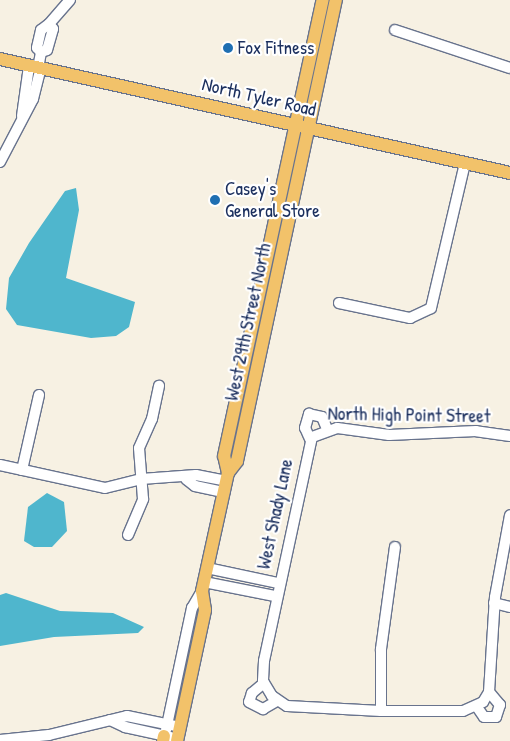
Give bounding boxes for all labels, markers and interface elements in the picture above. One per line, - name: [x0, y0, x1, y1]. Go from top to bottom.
- place label: Fox Fitness: [238, 37, 314, 59]
- marker: Fox Fitness: [222, 42, 234, 54]
- street label: North Tyler Road: [200, 73, 318, 121]
- place label: Casey's General Store: [225, 178, 320, 222]
- marker: Casey's General Store: [209, 194, 221, 206]
- street label: West 29th Street North: [220, 241, 276, 403]
- street label: North High Point Street: [327, 402, 491, 428]
- street label: West Shady Lane: [252, 457, 298, 571]

